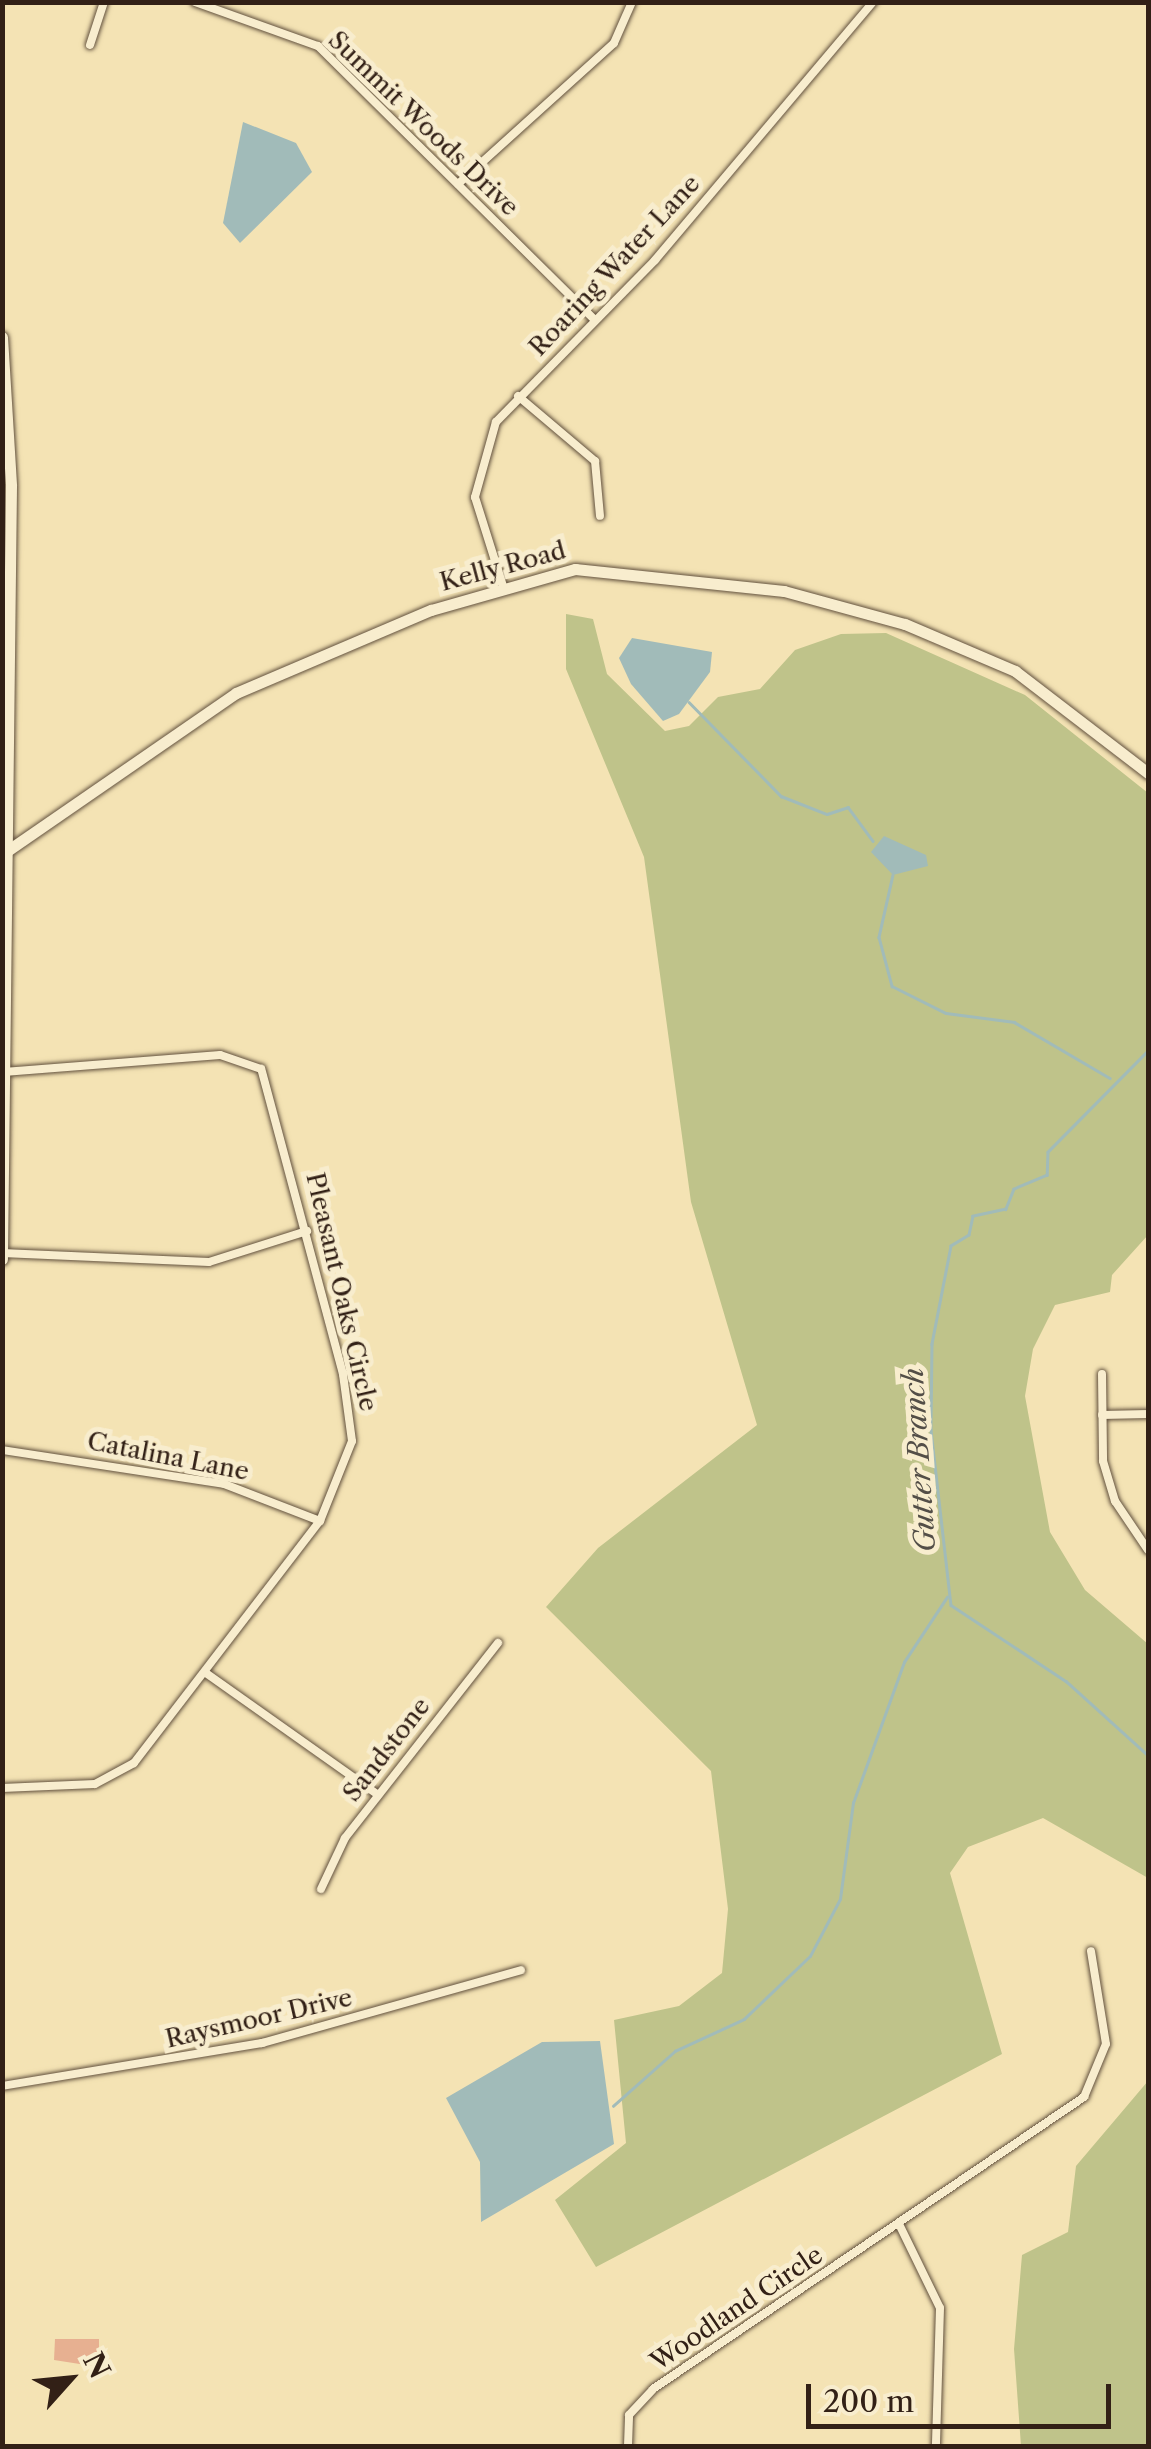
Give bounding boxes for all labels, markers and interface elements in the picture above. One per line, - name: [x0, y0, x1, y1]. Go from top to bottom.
- street label: Summit Woods Drive: [321, 25, 525, 223]
- street label: Roaring Water Lane: [523, 169, 707, 363]
- street label: Kelly Road: [436, 536, 570, 598]
- street label: Pleasant Oaks Circle: [299, 1170, 383, 1414]
- water label: Gutter Branch: [896, 1367, 942, 1553]
- street label: Catalina Lane: [85, 1427, 251, 1487]
- street label: Sandstone: [337, 1692, 437, 1808]
- street label: Raysmoor Drive: [162, 1983, 356, 2055]
- street label: Woodland Circle: [645, 2240, 829, 2378]
- north arrow: [20, 2329, 120, 2429]
- text: N: [76, 2347, 117, 2384]
- scale bar: [811, 2364, 1116, 2426]
- text: 200 m: [823, 2383, 914, 2420]

